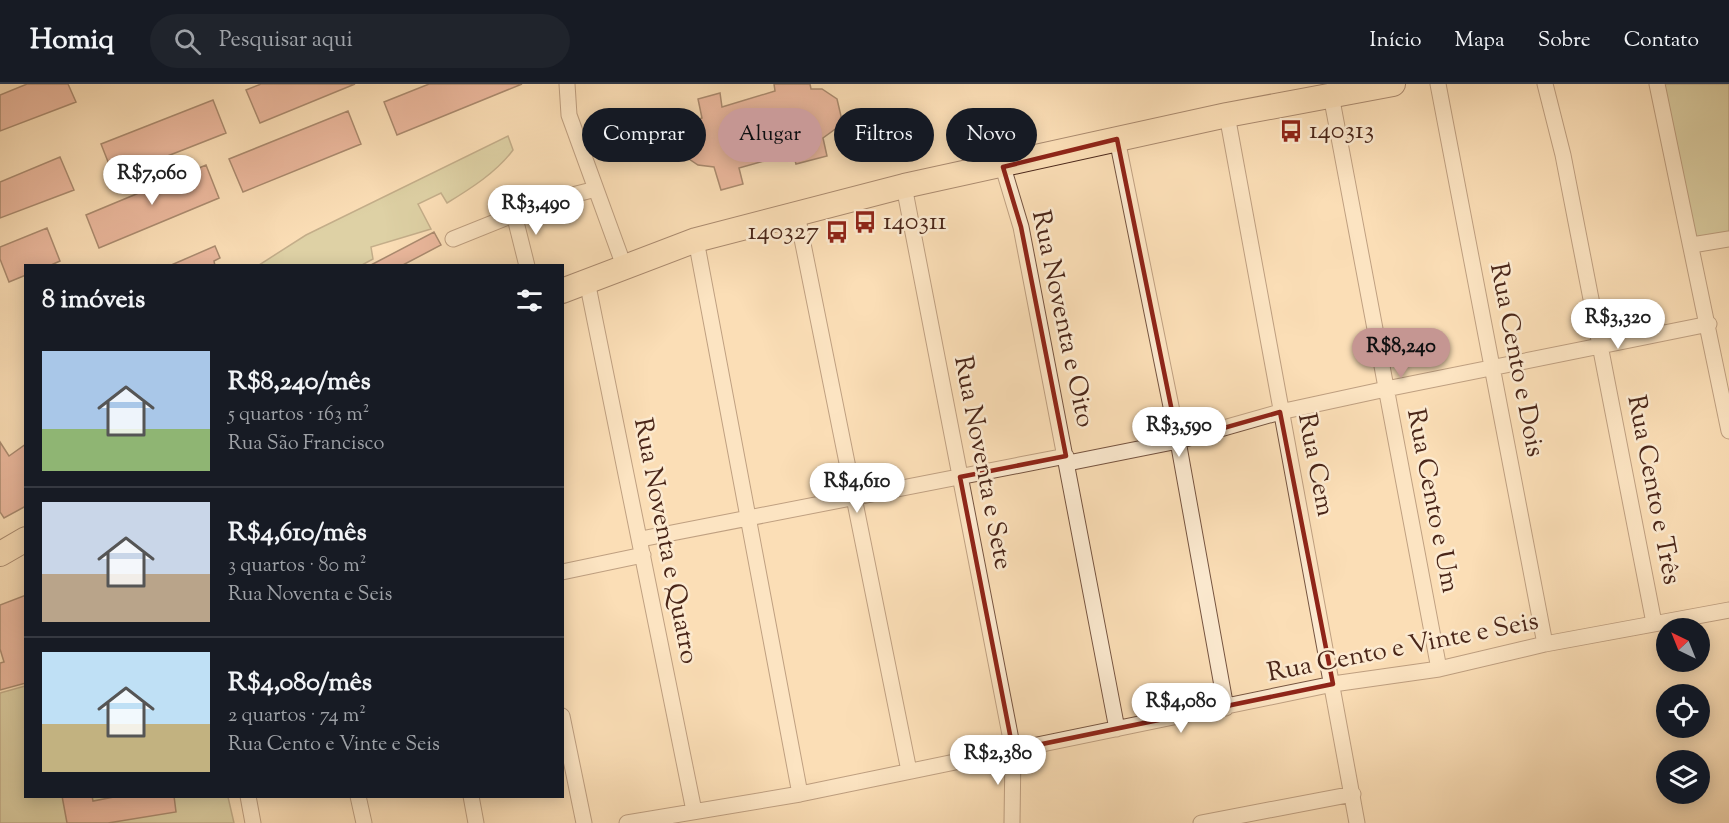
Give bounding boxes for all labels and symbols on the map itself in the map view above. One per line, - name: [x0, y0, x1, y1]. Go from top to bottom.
- place label: 140313: [1309, 113, 1374, 150]
- bus stop icon: 140313: [1278, 118, 1304, 144]
- pin: R$7,060: [97, 155, 207, 206]
- pin: R$3,490: [481, 185, 591, 236]
- place label: 140311: [883, 204, 947, 241]
- street label: Rua Noventa e Oito: [1021, 207, 1103, 431]
- bus stop icon: 140311: [852, 209, 878, 235]
- place label: 140327: [748, 214, 819, 251]
- bus stop icon: 140327: [824, 219, 850, 245]
- street label: Rua Cento e Dois: [1479, 260, 1553, 460]
- pin: R$3,320: [1563, 299, 1673, 350]
- pin: R$8,240: [1346, 328, 1456, 379]
- street label: Rua Noventa e Sete: [943, 353, 1021, 573]
- street label: Rua Cento e Três: [1616, 392, 1690, 588]
- street label: Rua Cento e Um: [1396, 406, 1468, 596]
- pin: R$3,590: [1124, 407, 1234, 458]
- street label: Rua Cem: [1287, 410, 1343, 520]
- street label: Rua Noventa e Quatro: [623, 415, 707, 667]
- pin: R$4,610: [802, 463, 912, 514]
- street label: Rua Cento e Vinte e Seis: [1264, 604, 1542, 692]
- north arrow: [1656, 618, 1710, 672]
- pin: R$4,080: [1126, 683, 1236, 734]
- pin: R$2,380: [943, 735, 1053, 786]

